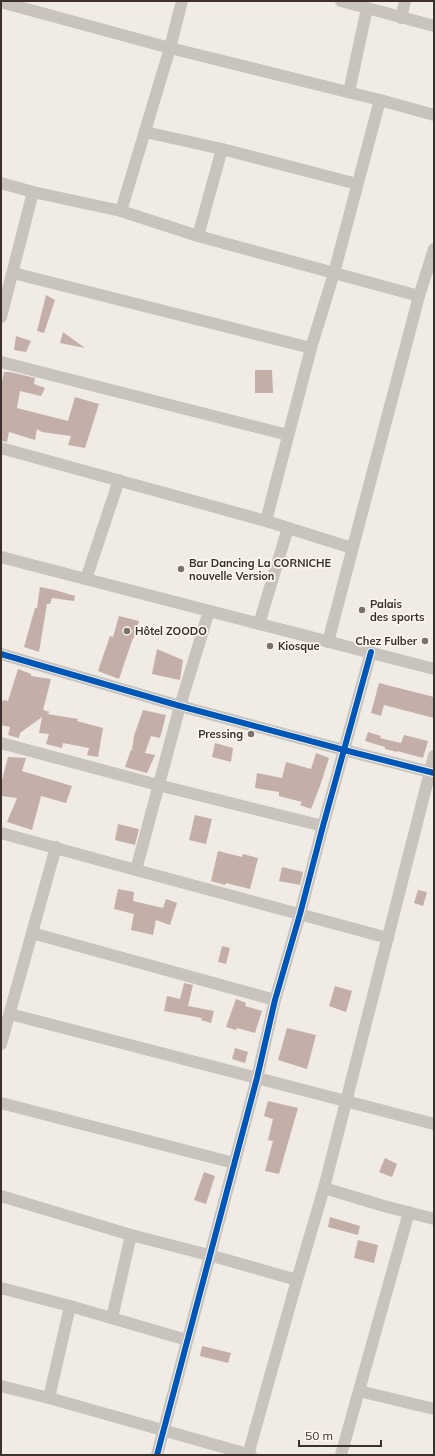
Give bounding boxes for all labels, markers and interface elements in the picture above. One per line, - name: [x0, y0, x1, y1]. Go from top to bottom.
- place label: Bar Dancing La CORNICHE nouvelle Version: [189, 556, 332, 583]
- marker: Bar Dancing La CORNICHE nouvelle Version: [176, 564, 186, 574]
- place label: Palais des sports: [370, 597, 425, 624]
- marker: Palais des sports: [357, 605, 367, 615]
- place label: Hôtel ZOODO: [135, 624, 207, 638]
- marker: Hôtel ZOODO: [122, 626, 132, 636]
- place label: Chez Fulber: [355, 634, 418, 648]
- marker: Chez Fulber: [420, 636, 430, 646]
- place label: Kiosque: [278, 639, 320, 653]
- marker: Kiosque: [265, 641, 275, 651]
- place label: Pressing: [198, 727, 243, 741]
- marker: Pressing: [246, 729, 256, 739]
- scale bar: [299, 1422, 381, 1448]
- text: 50 m: [305, 1428, 333, 1443]

